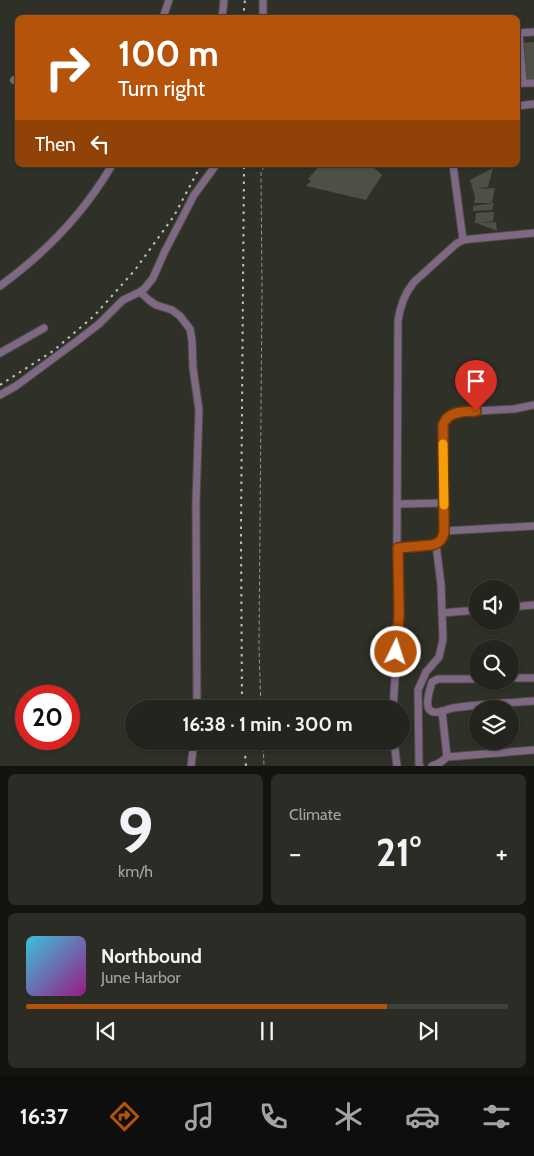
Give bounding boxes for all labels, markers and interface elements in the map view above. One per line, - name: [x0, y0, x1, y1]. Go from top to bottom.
- text: 100 m: [118, 32, 219, 75]
- icon: right: [35, 35, 100, 100]
- text: Turn right: [118, 75, 205, 102]
- icon: left: [86, 130, 114, 158]
- text: Then: [35, 133, 76, 156]
- pin: [455, 360, 497, 411]
- icon: arrive: [462, 367, 490, 395]
- map controls: [469, 580, 519, 750]
- button: sound: [469, 580, 519, 630]
- position arrow: [369, 625, 421, 677]
- button: search: [469, 640, 519, 690]
- speed limit sign: 20: [15, 685, 80, 750]
- button: layers: [469, 700, 519, 750]
- text: 16:38 · 1 min · 300 m: [182, 713, 353, 736]
- text: 9: [117, 790, 154, 869]
- text: Climate: [289, 805, 341, 824]
- text: 21°: [376, 829, 421, 876]
- text: −: [289, 836, 301, 870]
- text: +: [496, 836, 508, 870]
- text: km/h: [118, 862, 153, 881]
- text: Northbound: [101, 945, 202, 968]
- text: June Harbor: [101, 968, 181, 987]
- icon: previous: [92, 1017, 120, 1045]
- icon: pause: [253, 1017, 281, 1045]
- icon: next: [414, 1017, 442, 1045]
- icon: directions: [107, 1099, 142, 1134]
- icon: music: [182, 1099, 217, 1134]
- icon: phone: [256, 1099, 291, 1134]
- icon: climate: [331, 1099, 366, 1134]
- icon: car: [405, 1099, 440, 1134]
- icon: filters: [479, 1099, 514, 1134]
- text: 16:37: [20, 1103, 68, 1130]

